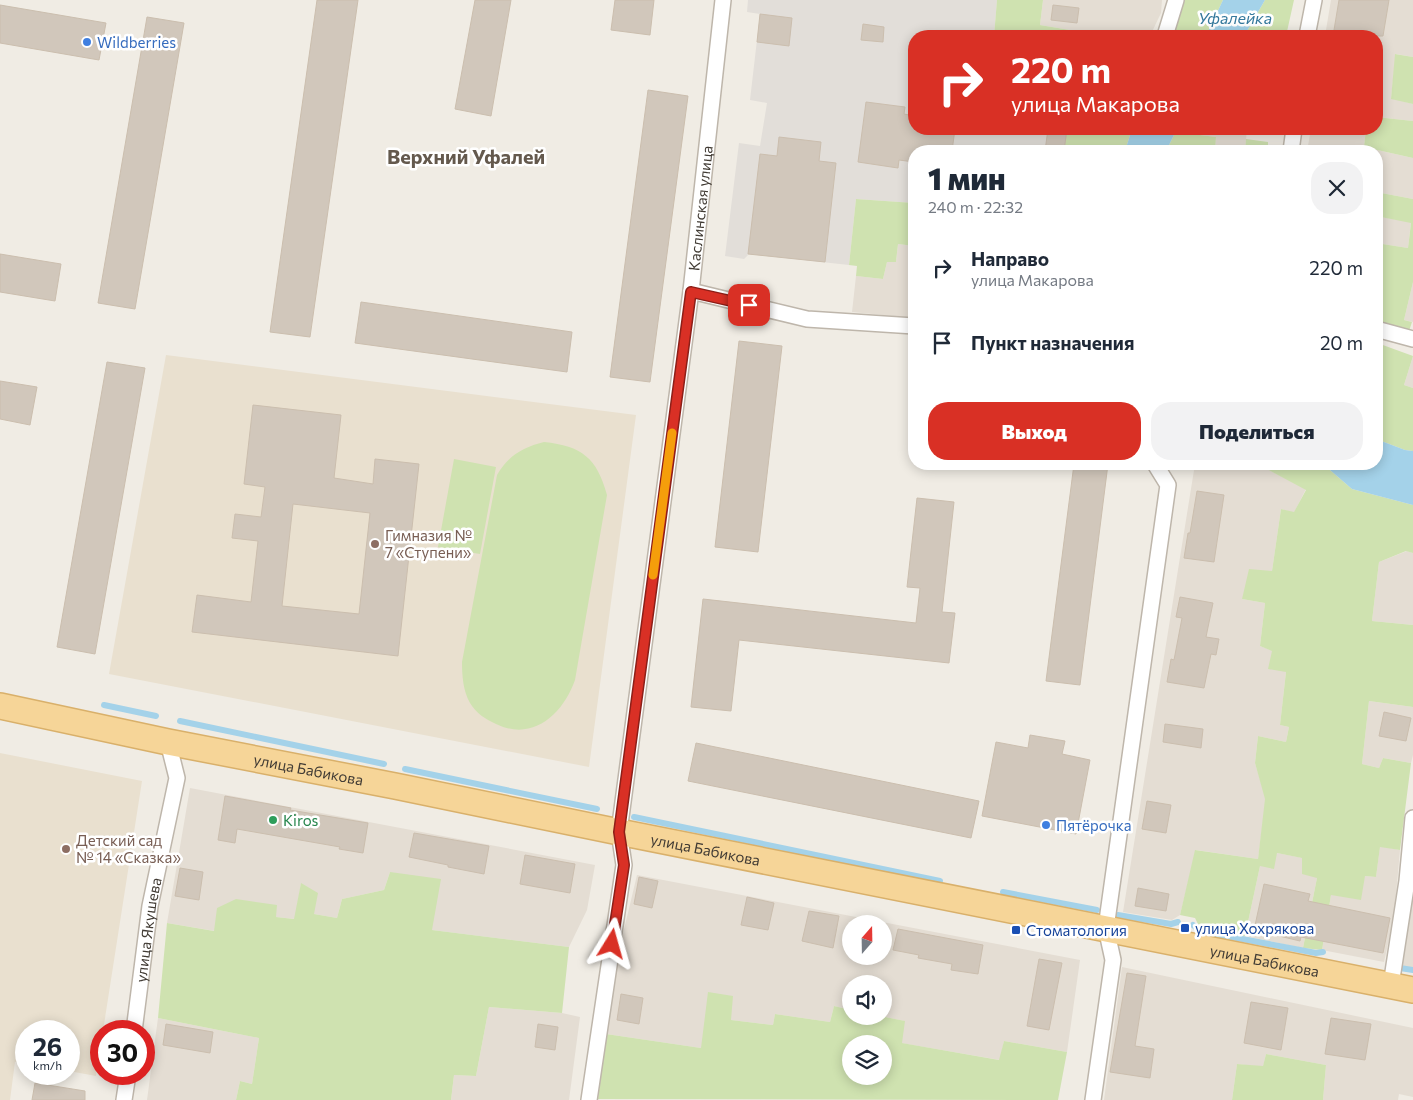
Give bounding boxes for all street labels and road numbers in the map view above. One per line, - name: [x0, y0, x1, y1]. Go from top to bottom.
- street label: Каслинская улица: [684, 145, 716, 272]
- street label: улица Бабикова: [252, 750, 365, 789]
- street label: улица Бабикова: [649, 830, 762, 869]
- street label: улица Якушева: [131, 876, 165, 983]
- street label: улица Бабикова: [1208, 941, 1321, 980]

